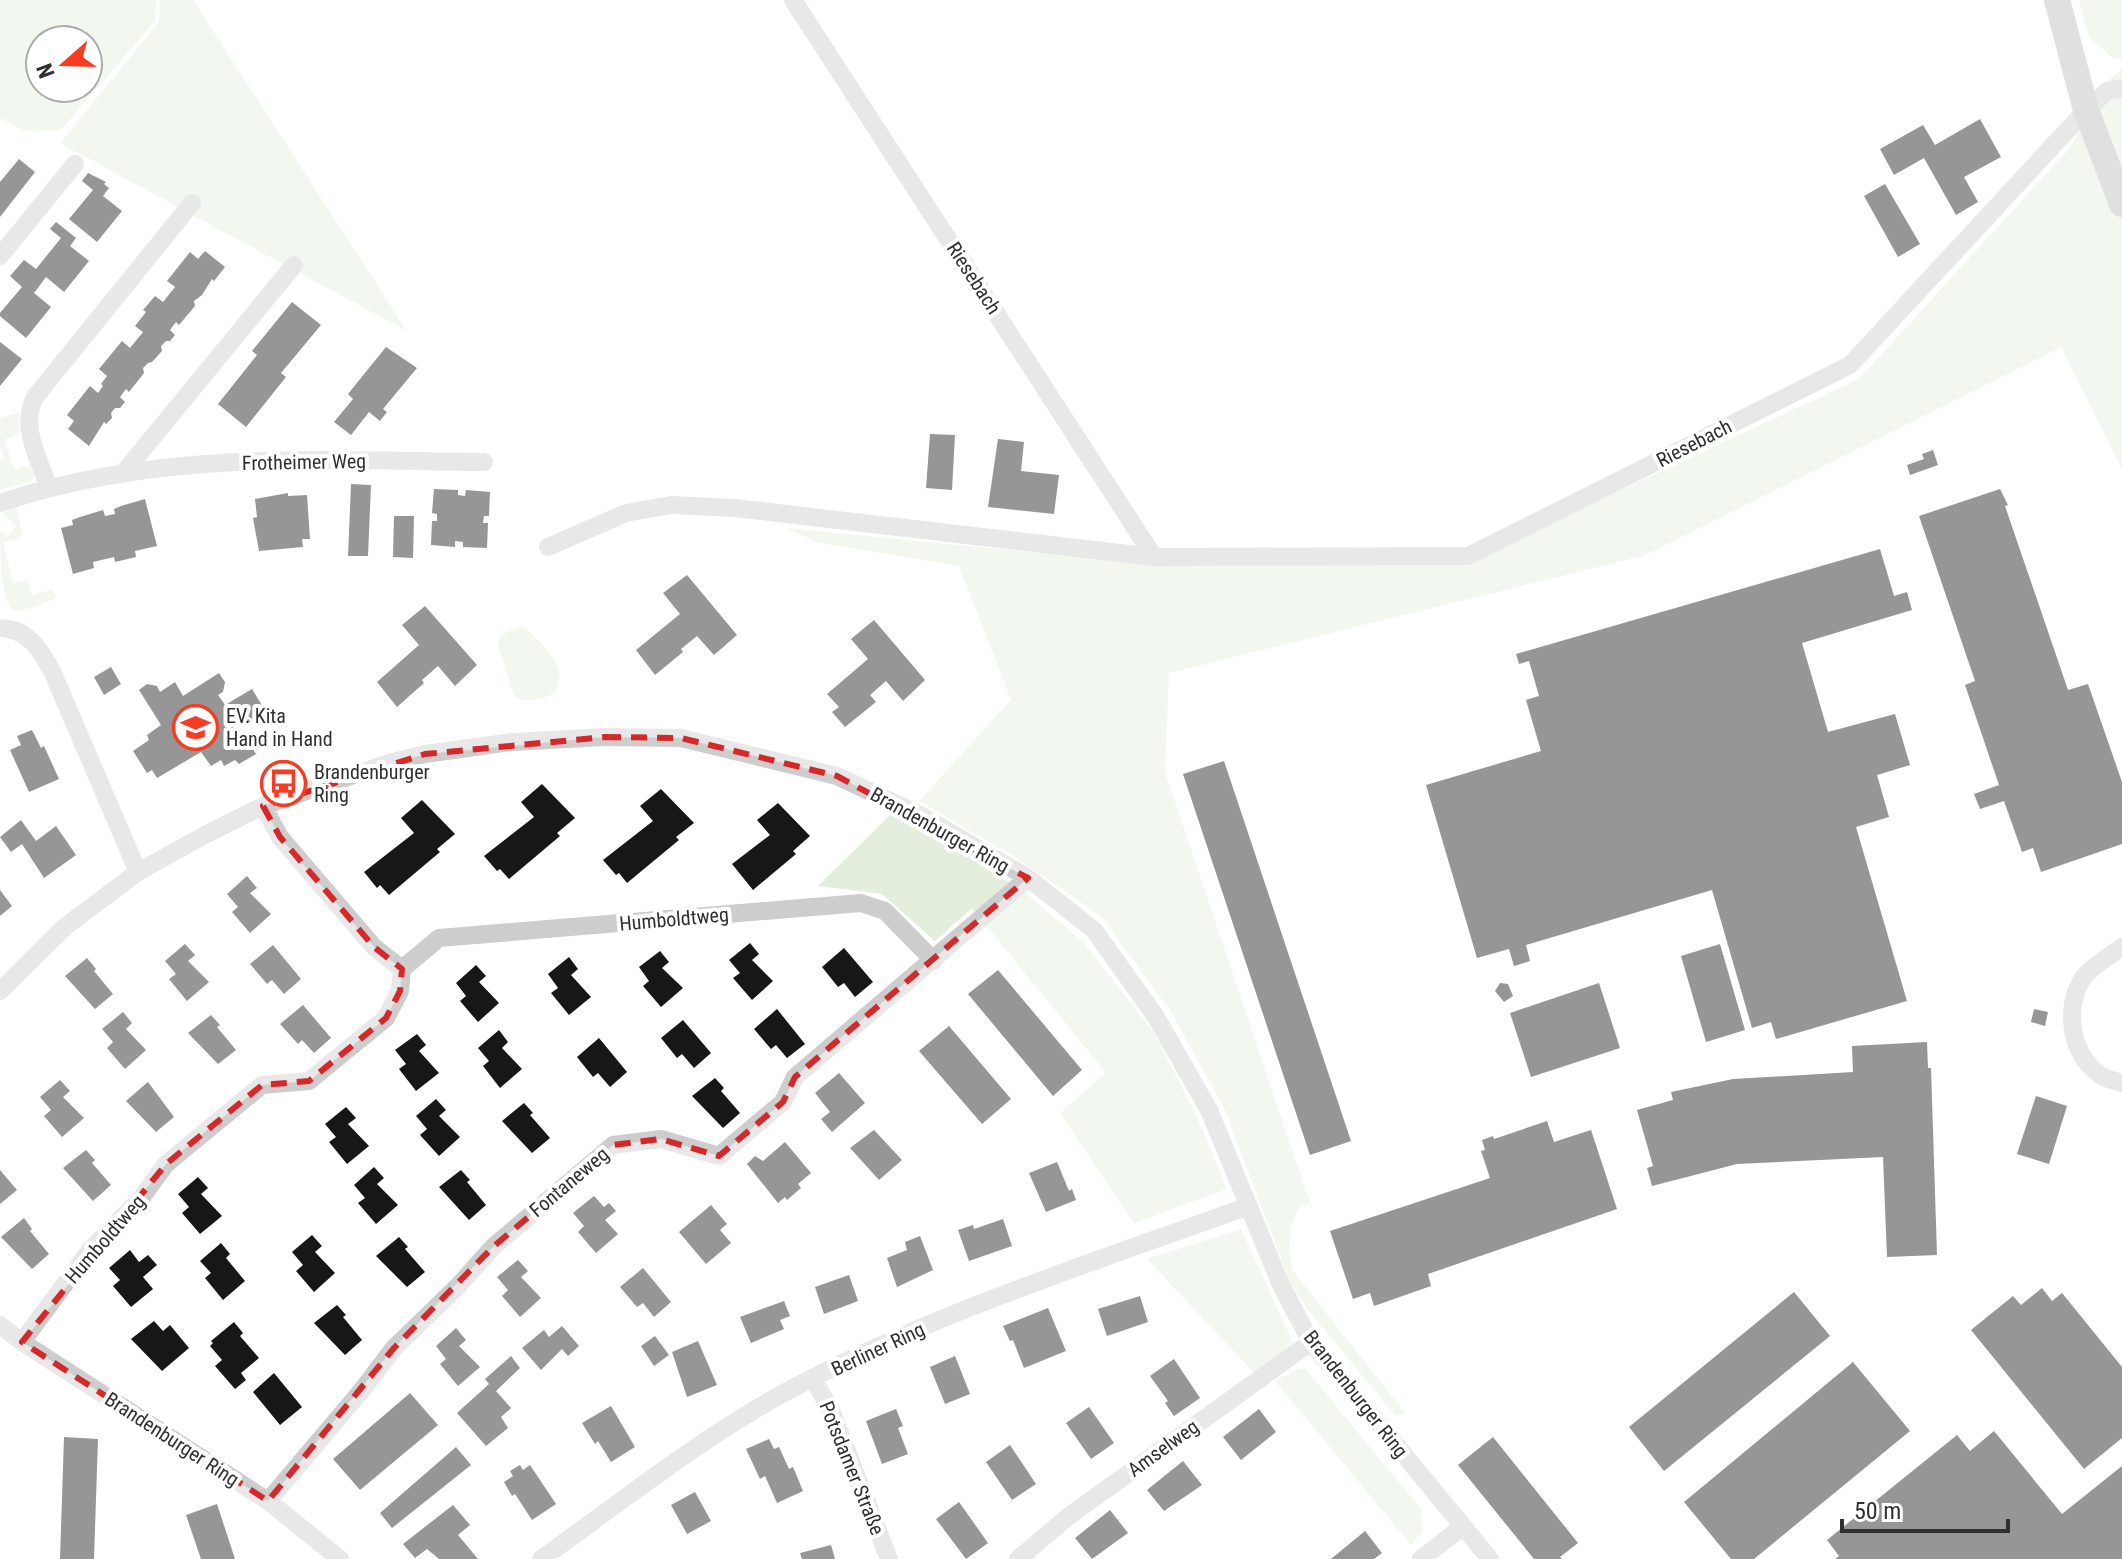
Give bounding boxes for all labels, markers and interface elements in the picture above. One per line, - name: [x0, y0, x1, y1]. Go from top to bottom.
- north arrow: [24, 24, 104, 104]
- text: N: [32, 60, 60, 81]
- street label: Riesebach: [942, 237, 1006, 319]
- street label: Riesebach: [1652, 414, 1736, 472]
- street label: Frotheimer Weg: [242, 449, 366, 475]
- school or university icon: EV. Kita Hand in Hand: [171, 704, 219, 752]
- place label: EV. Kita Hand in Hand: [226, 704, 333, 751]
- bus stop icon: Brandenburger Ring: [259, 760, 307, 808]
- place label: Brandenburger Ring: [314, 760, 430, 807]
- street label: Brandenburger Ring: [866, 782, 1014, 878]
- street label: Humboldtweg: [618, 902, 730, 936]
- street label: Fontaneweg: [525, 1142, 613, 1222]
- street label: Humboldtweg: [60, 1190, 150, 1288]
- street label: Berliner Ring: [828, 1317, 928, 1381]
- street label: Brandenburger Ring: [1299, 1326, 1413, 1462]
- street label: Brandenburger Ring: [100, 1387, 244, 1491]
- street label: Potsdamer Straße: [814, 1398, 890, 1538]
- street label: Amselweg: [1123, 1414, 1203, 1482]
- scale bar: [1842, 1483, 2008, 1533]
- text: 50 m: [1854, 1497, 1901, 1525]

